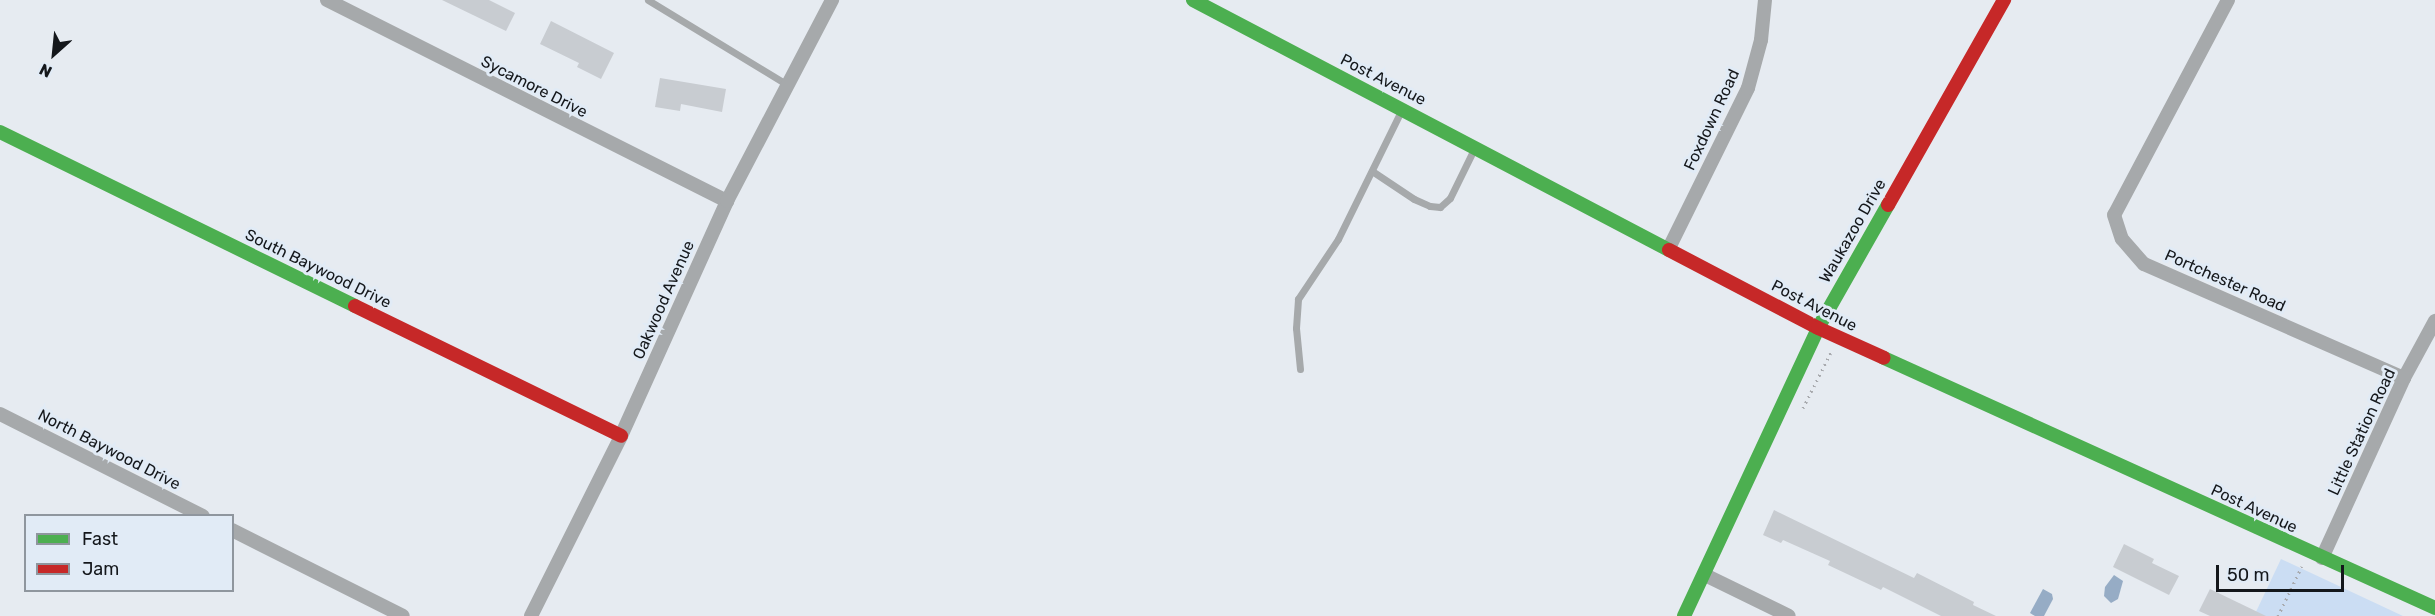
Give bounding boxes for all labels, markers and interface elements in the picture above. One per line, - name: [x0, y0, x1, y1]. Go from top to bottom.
- north arrow: [24, 24, 84, 84]
- street label: Post Avenue: [1337, 50, 1429, 110]
- street label: Sycamore Drive: [478, 52, 590, 122]
- text: N: [36, 59, 55, 82]
- street label: Foxdown Road: [1680, 66, 1744, 174]
- street label: Waukazoo Drive: [1816, 176, 1890, 286]
- street label: South Baywood Drive: [242, 225, 394, 313]
- street label: Oakwood Avenue: [629, 237, 699, 363]
- street label: Portchester Road: [2161, 246, 2289, 316]
- street label: Post Avenue: [1768, 276, 1860, 336]
- street label: Little Station Road: [2324, 365, 2400, 499]
- street label: North Baywood Drive: [35, 406, 183, 494]
- street label: Post Avenue: [2207, 480, 2301, 538]
- legend: [24, 514, 234, 592]
- text: Fast: [82, 528, 118, 550]
- scale bar: [2219, 553, 2346, 591]
- text: Jam: [82, 558, 119, 580]
- text: 50 m: [2227, 564, 2270, 586]

